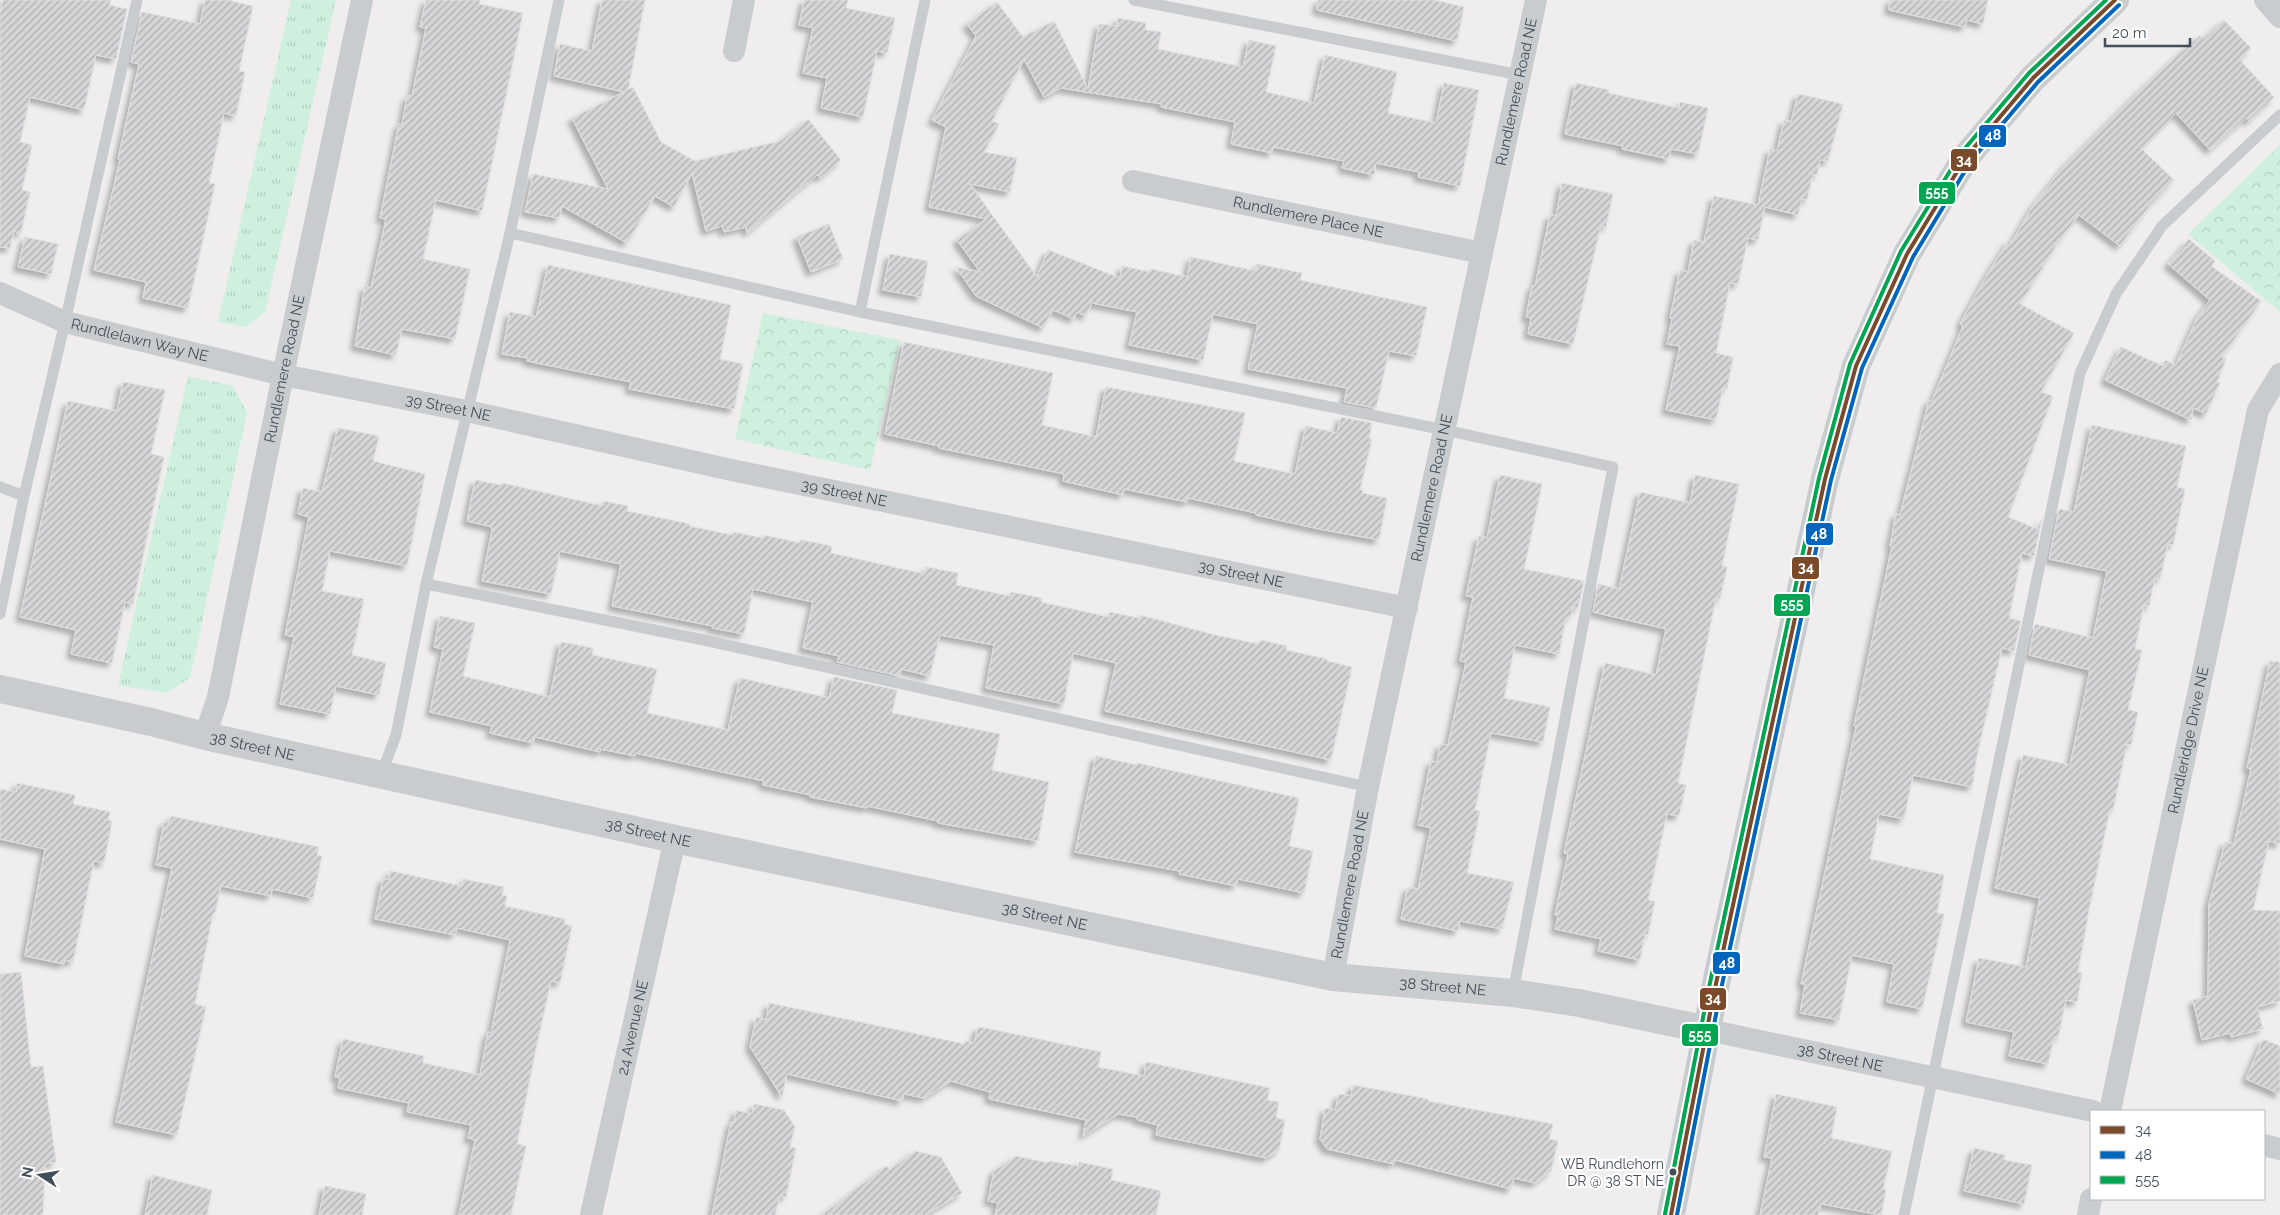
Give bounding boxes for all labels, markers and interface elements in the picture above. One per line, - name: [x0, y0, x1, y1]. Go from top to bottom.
- scale bar: [2105, 15, 2190, 47]
- street label: Rundlemere Road NE: [1492, 16, 1541, 167]
- text: 20 m: [2112, 24, 2147, 42]
- line badge: 48: [1978, 124, 2007, 148]
- text: 48: [1985, 127, 2001, 143]
- line badge: 34: [1950, 148, 1978, 172]
- text: 34: [1956, 152, 1972, 168]
- line badge: 555: [1918, 181, 1956, 205]
- text: 555: [1925, 184, 1949, 200]
- street label: Rundlemere Place NE: [1232, 193, 1385, 241]
- street label: Rundlemere Road NE: [261, 293, 309, 444]
- street label: Rundlelawn Way NE: [69, 315, 210, 366]
- street label: 39 Street NE: [404, 390, 493, 425]
- street label: Rundlemere Road NE: [1407, 412, 1456, 563]
- street label: 39 Street NE: [800, 476, 888, 511]
- line badge: 48: [1805, 522, 1834, 546]
- text: 48: [1811, 526, 1827, 542]
- line badge: 34: [1791, 556, 1820, 580]
- street label: 39 Street NE: [1197, 557, 1285, 592]
- text: 34: [1798, 559, 1814, 575]
- line badge: 555: [1773, 593, 1811, 617]
- text: 555: [1780, 596, 1804, 612]
- street label: Rundleridge Drive NE: [2164, 665, 2213, 815]
- street label: 38 Street NE: [208, 728, 297, 765]
- street label: Rundlemere Road NE: [1328, 809, 1373, 960]
- street label: 38 Street NE: [604, 815, 692, 851]
- street label: 38 Street NE: [1000, 899, 1089, 934]
- line badge: 48: [1712, 951, 1741, 975]
- text: 48: [1719, 955, 1735, 971]
- street label: 38 Street NE: [1399, 974, 1487, 1000]
- street label: 24 Avenue NE: [614, 978, 652, 1077]
- line badge: 34: [1699, 987, 1727, 1011]
- text: 34: [1705, 990, 1721, 1006]
- line badge: 555: [1681, 1023, 1719, 1047]
- text: 555: [1688, 1027, 1712, 1043]
- street label: 38 Street NE: [1796, 1040, 1885, 1076]
- legend: [2090, 1110, 2265, 1200]
- text: 34: [2135, 1121, 2151, 1139]
- text: 48: [2135, 1146, 2152, 1164]
- north arrow: [15, 1150, 65, 1200]
- place label: WB Rundlehorn DR @ 38 ST NE: [1561, 1156, 1664, 1189]
- text: N: [18, 1165, 36, 1179]
- marker: WB Rundlehorn DR @ 38 ST NE: [1668, 1167, 1678, 1177]
- text: 555: [2135, 1171, 2160, 1189]

